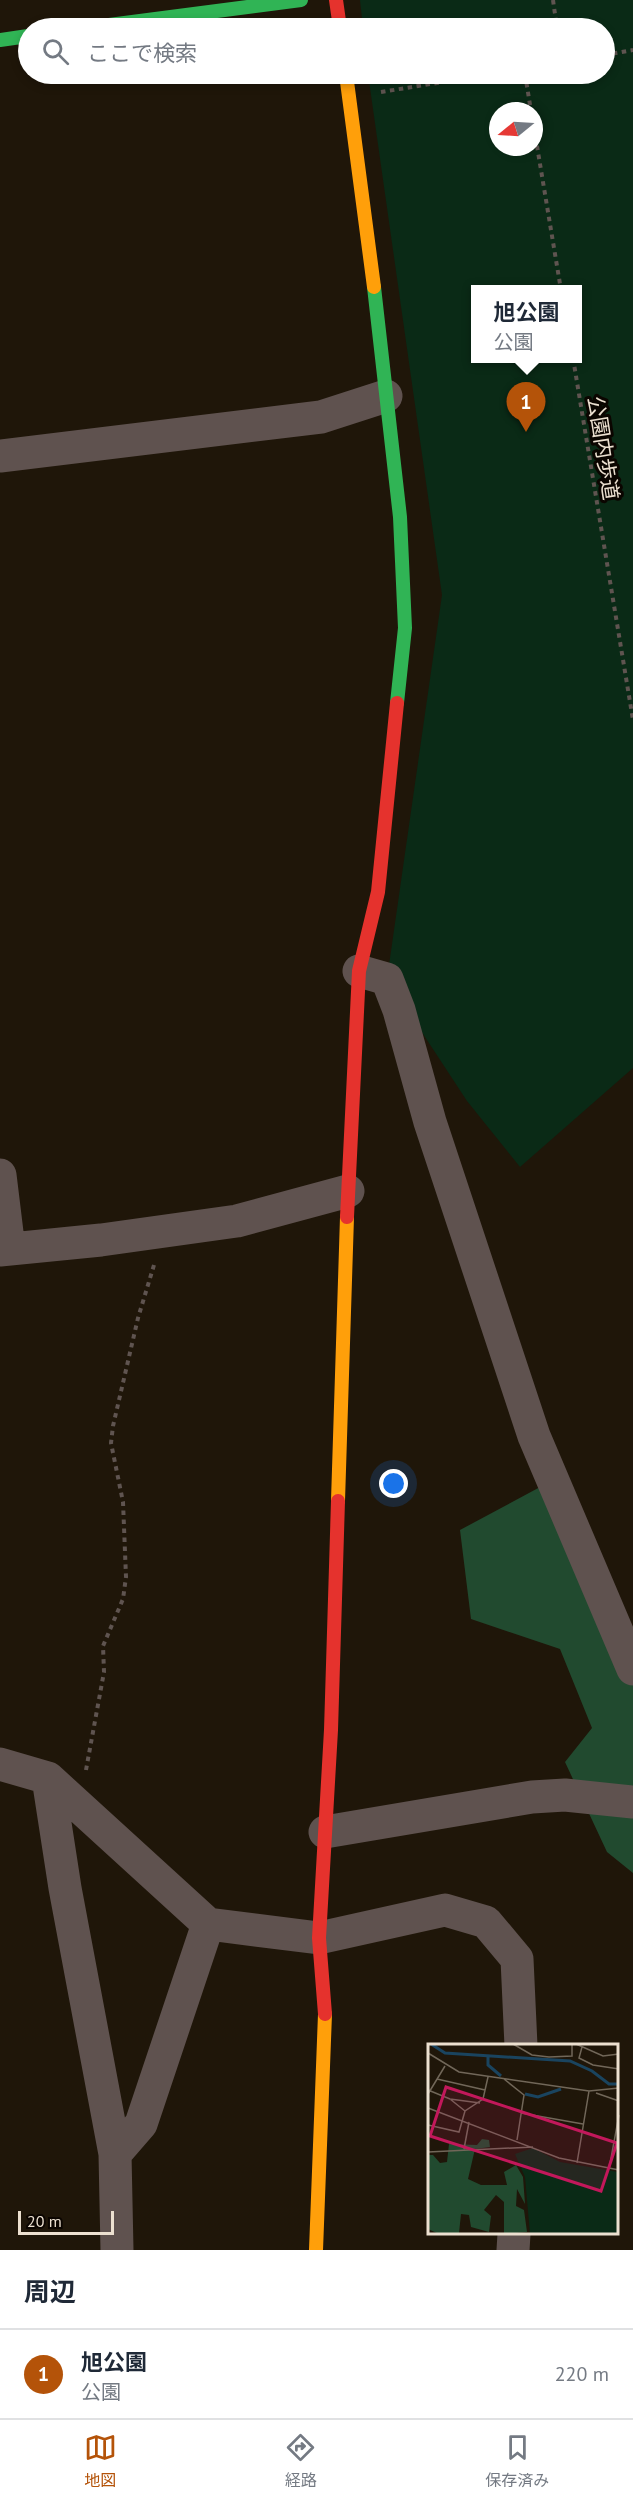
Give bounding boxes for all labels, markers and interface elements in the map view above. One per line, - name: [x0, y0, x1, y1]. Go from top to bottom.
- search box: [18, 18, 615, 84]
- icon: search: [39, 35, 72, 68]
- text: ここで検索: [87, 39, 197, 67]
- north arrow: [489, 102, 543, 156]
- popup: [471, 285, 582, 363]
- text: 旭公園: [493, 298, 560, 326]
- text: 公園: [493, 329, 533, 355]
- pin: 1: [506, 382, 546, 432]
- street label: 公園内歩道: [582, 394, 625, 502]
- your location: [379, 1469, 408, 1498]
- inset map: [428, 2044, 618, 2235]
- scale bar: [18, 2208, 114, 2236]
- text: 20 m: [27, 2211, 62, 2231]
- text: 周辺: [24, 2275, 76, 2308]
- text: 旭公園: [81, 2348, 147, 2376]
- text: 1: [38, 2361, 49, 2387]
- text: 220 m: [555, 2361, 609, 2387]
- text: 公園: [81, 2379, 121, 2405]
- tab: 地図: [84, 2431, 117, 2491]
- tab: 経路: [284, 2431, 317, 2491]
- tab: 保存済み: [485, 2431, 549, 2491]

